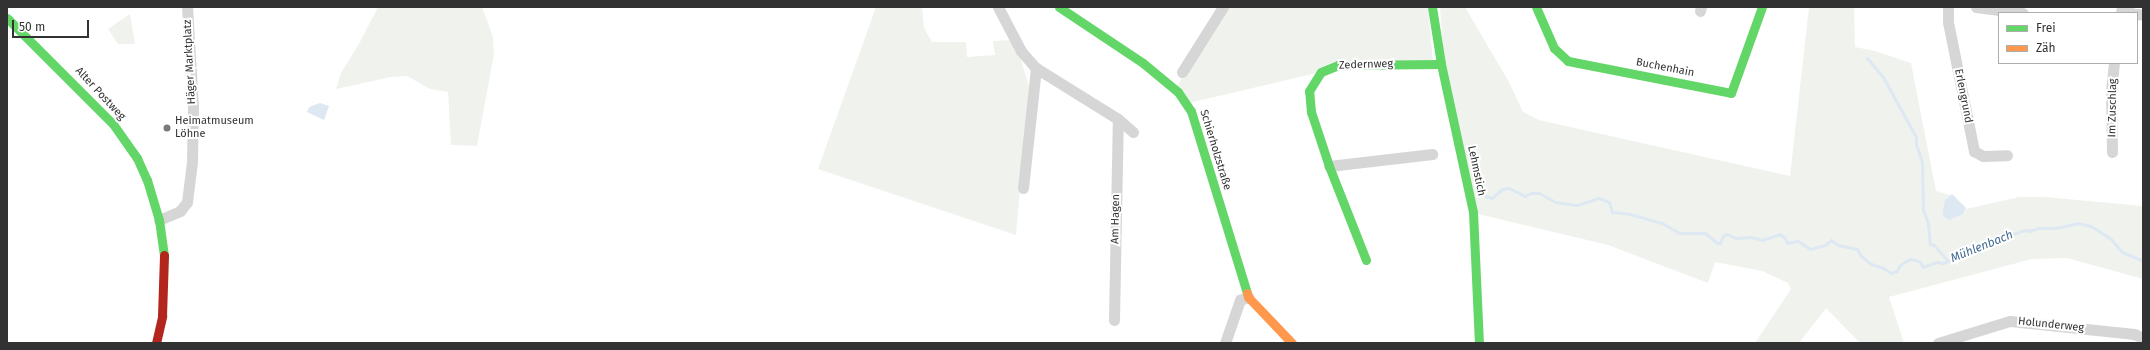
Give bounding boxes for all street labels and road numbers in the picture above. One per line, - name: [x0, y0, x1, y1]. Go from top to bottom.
- street label: Häger Marktplatz: [181, 19, 199, 105]
- street label: Buchenhain: [1635, 56, 1695, 80]
- street label: Zedernweg: [1339, 57, 1393, 73]
- street label: Alter Postweg: [72, 65, 128, 123]
- street label: Erlengrund: [1951, 68, 1975, 124]
- street label: Im Zuschlag: [2106, 78, 2120, 138]
- street label: Schierholzstraße: [1196, 108, 1234, 192]
- street label: Lehmstich: [1464, 145, 1488, 197]
- street label: Am Hagen: [1109, 194, 1123, 244]
- street label: Holunderweg: [2017, 315, 2085, 335]

